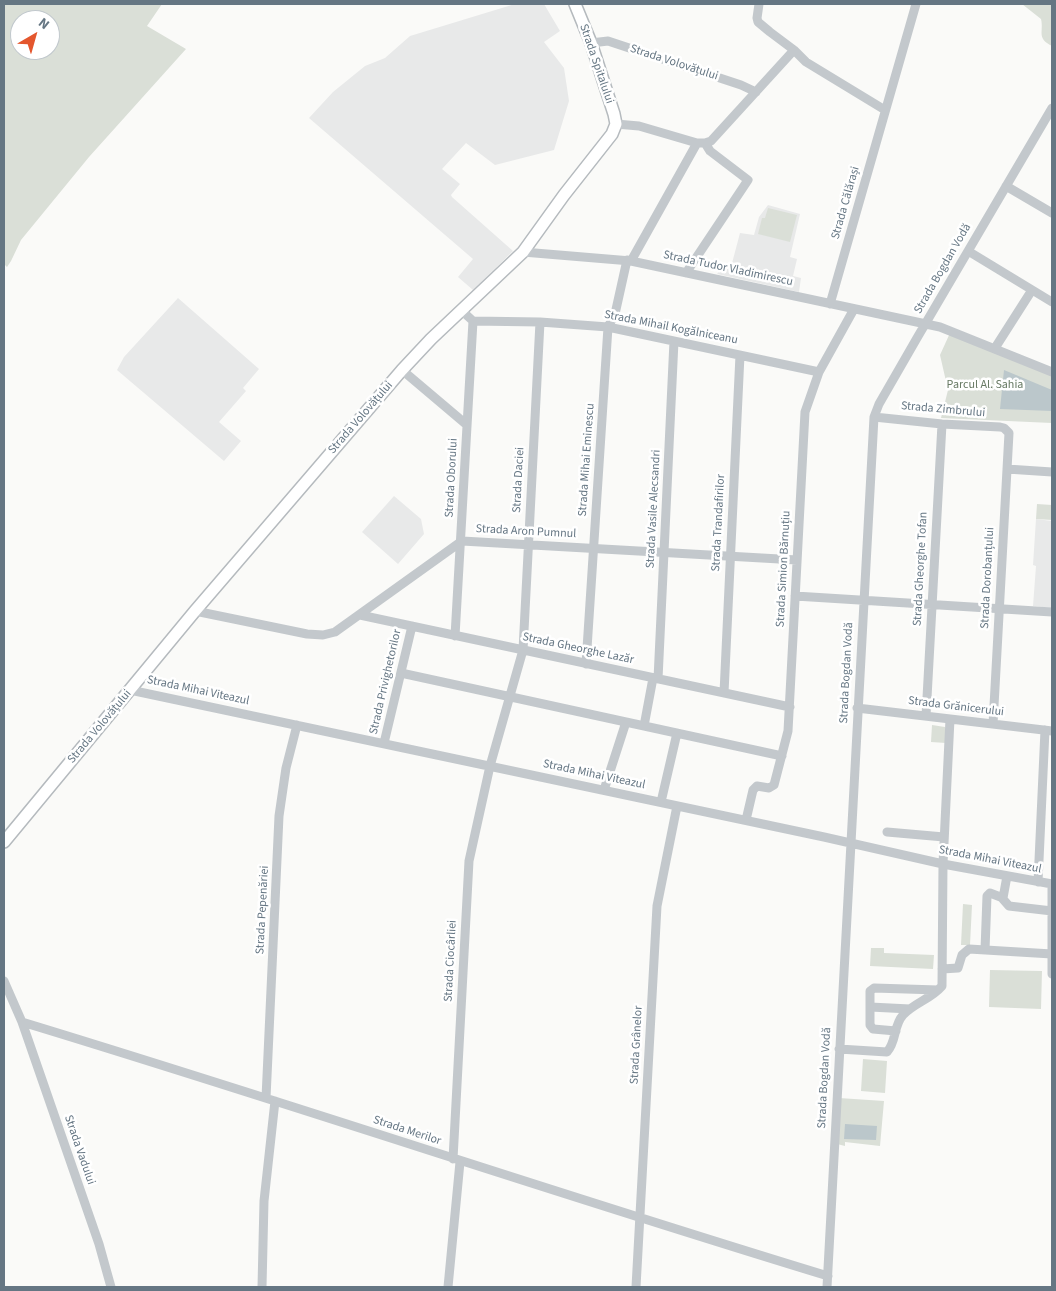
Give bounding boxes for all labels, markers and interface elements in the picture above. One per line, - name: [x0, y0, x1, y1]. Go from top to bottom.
- north arrow: [10, 10, 60, 60]
- text: N: [34, 13, 53, 35]
- street label: Strada Spitalului: [576, 22, 616, 106]
- street label: Strada Volovățului: [628, 42, 720, 84]
- street label: Strada Călărași: [829, 165, 863, 241]
- street label: Strada Bogdan Vodă: [911, 221, 975, 317]
- street label: Strada Tudor Vladimirescu: [662, 248, 794, 290]
- street label: Strada Mihail Kogălniceanu: [603, 308, 739, 348]
- park label: Parcul Al. Sahia: [947, 378, 1023, 392]
- street label: Strada Volovățului: [326, 379, 396, 457]
- street label: Strada Zimbrului: [900, 399, 986, 421]
- street label: Strada Mihai Eminescu: [576, 403, 598, 517]
- street label: Strada Oborului: [443, 438, 461, 518]
- street label: Strada Daciei: [510, 447, 528, 513]
- street label: Strada Vasile Alecsandri: [644, 449, 664, 569]
- street label: Strada Trandafirilor: [709, 474, 729, 572]
- street label: Strada Simion Bărnuțiu: [774, 510, 794, 628]
- street label: Strada Gheorghe Tofan: [911, 511, 931, 627]
- street label: Strada Aron Pumnul: [475, 522, 577, 542]
- street label: Strada Dorobanțului: [978, 527, 998, 629]
- street label: Strada Bogdan Vodă: [837, 622, 857, 724]
- street label: Strada Privighetorilor: [367, 628, 405, 736]
- street label: Strada Gheorghe Lazăr: [521, 630, 635, 668]
- street label: Strada Mihai Viteazul: [146, 673, 250, 709]
- street label: Strada Volovățului: [65, 687, 135, 767]
- street label: Strada Grănicerului: [907, 694, 1005, 720]
- street label: Strada Mihai Viteazul: [542, 757, 646, 793]
- street label: Strada Mihai Viteazul: [937, 843, 1043, 877]
- street label: Strada Pepenăriei: [253, 865, 273, 955]
- street label: Strada Ciocârliei: [442, 920, 460, 1002]
- street label: Strada Grânelor: [628, 1005, 646, 1085]
- street label: Strada Bogdan Vodă: [815, 1027, 835, 1129]
- street label: Strada Vadului: [60, 1113, 98, 1187]
- street label: Strada Merilor: [371, 1113, 443, 1149]

